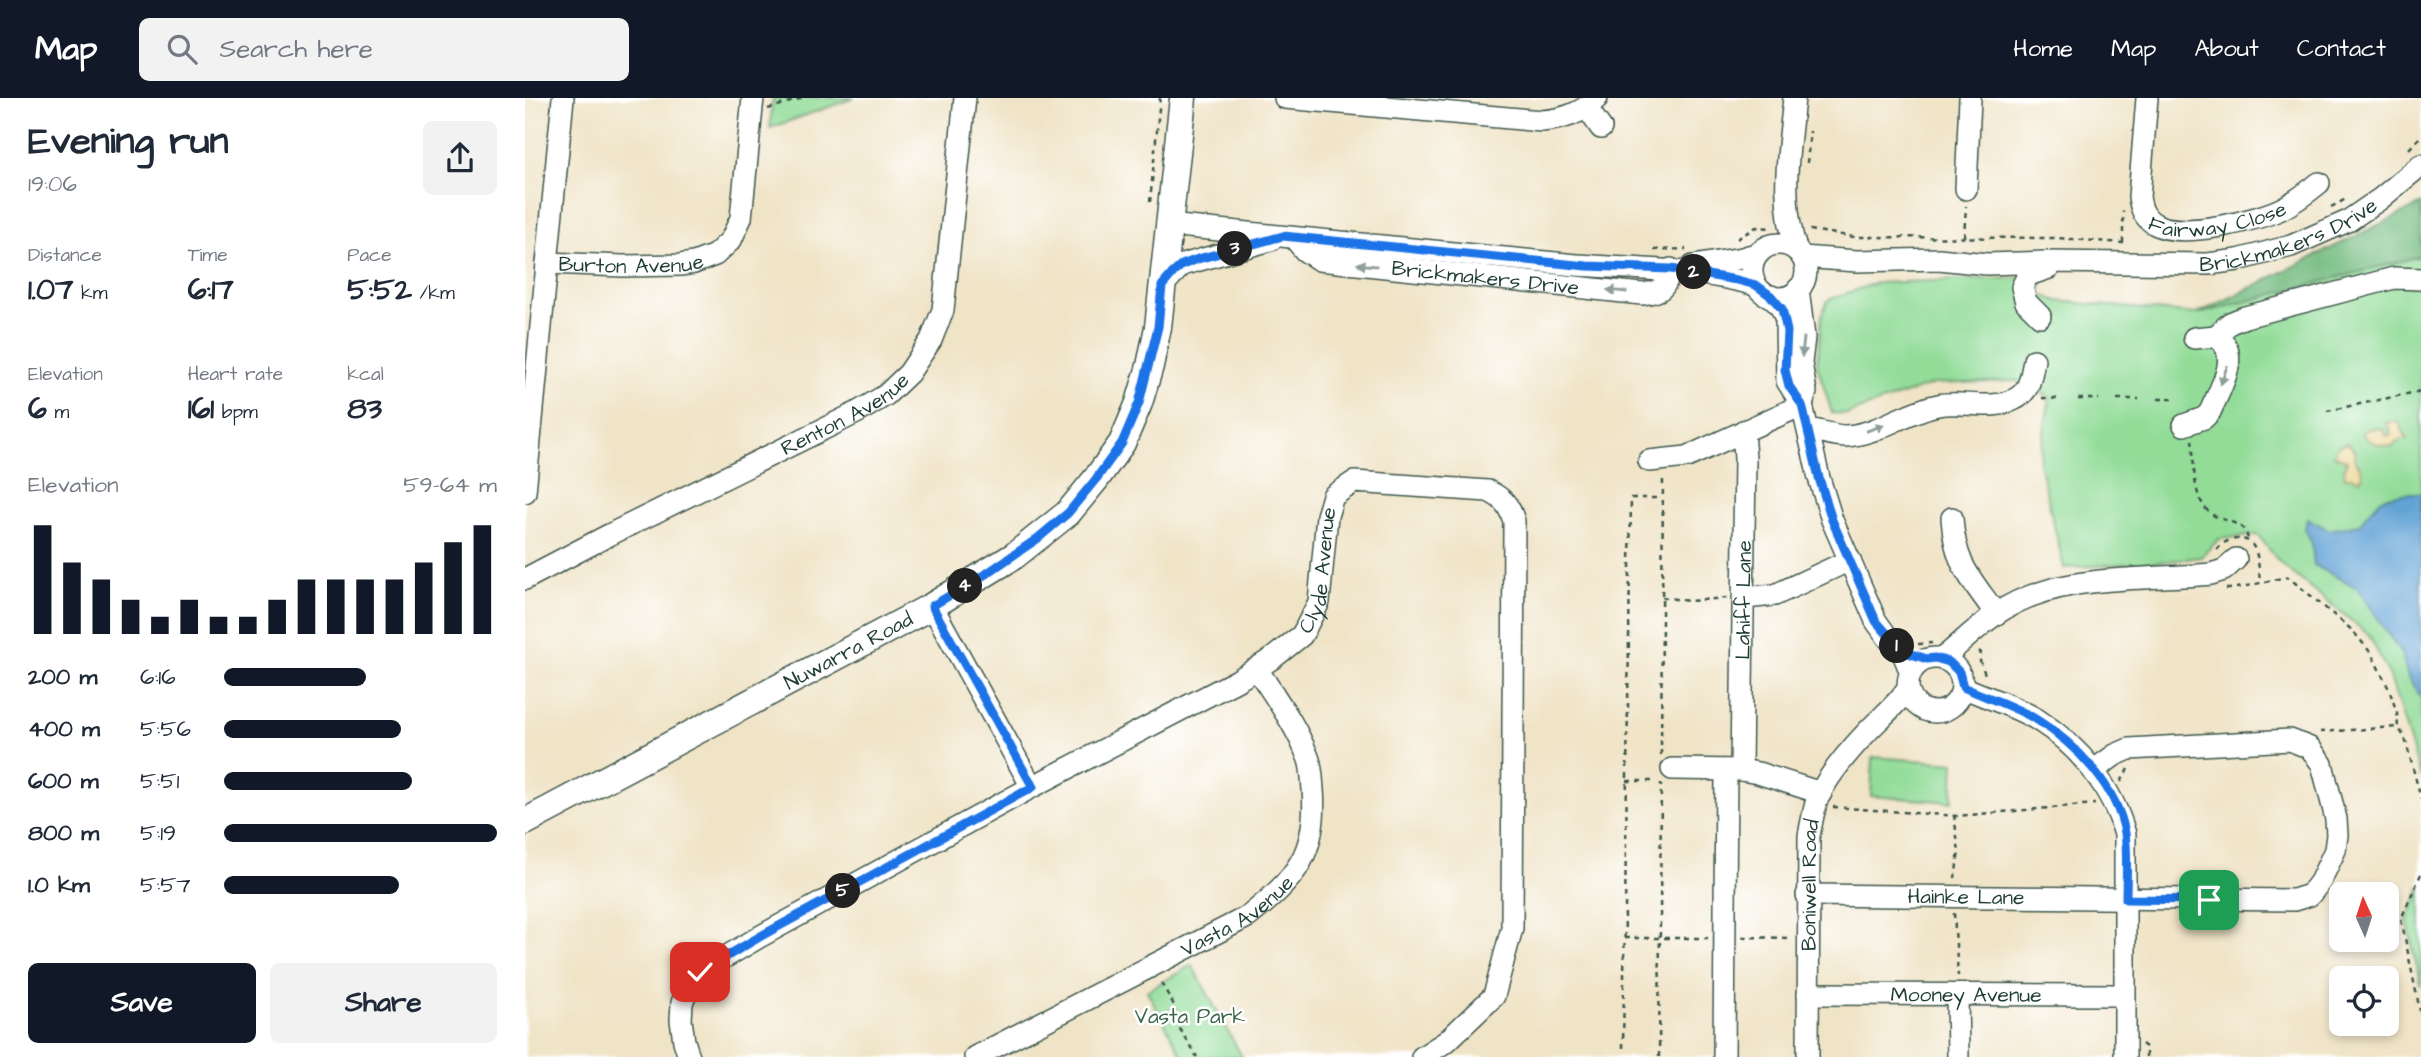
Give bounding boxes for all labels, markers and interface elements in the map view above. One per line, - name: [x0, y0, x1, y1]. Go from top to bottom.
- search box: [139, 18, 629, 81]
- text: Map: [35, 26, 97, 72]
- icon: search: [163, 30, 201, 68]
- text: Search here: [219, 31, 373, 67]
- text: Home: [2013, 32, 2073, 66]
- text: Map: [2111, 32, 2156, 66]
- text: About: [2194, 32, 2259, 66]
- text: Contact: [2297, 32, 2386, 66]
- text: Evening run: [28, 116, 229, 168]
- button: share: [423, 121, 497, 195]
- text: 19:06: [28, 168, 77, 200]
- street label: Brickmakers Drive: [2199, 191, 2383, 279]
- street label: Fairway Close: [2143, 194, 2291, 244]
- pin: 3: [1217, 232, 1253, 266]
- text: 3: [1230, 235, 1239, 262]
- text: Distance: [28, 242, 102, 269]
- text: Time: [188, 242, 227, 269]
- text: Pace: [347, 242, 391, 269]
- street label: Burton Avenue: [558, 246, 708, 281]
- street label: Brickmakers Drive: [1390, 253, 1581, 302]
- pin: 2: [1677, 254, 1711, 290]
- text: 2: [1688, 258, 1699, 285]
- one-way arrow: [1355, 259, 1377, 270]
- text: 1.07: [28, 269, 73, 311]
- text: 6:17: [188, 269, 234, 311]
- text: 5:52: [347, 269, 412, 311]
- text: km: [73, 280, 108, 307]
- text: /km: [412, 280, 455, 307]
- one-way arrow: [1606, 286, 1628, 297]
- one-way arrow: [1797, 336, 1808, 358]
- text: Elevation: [28, 361, 103, 388]
- text: Heart rate: [188, 361, 283, 388]
- text: kcal: [347, 361, 384, 388]
- one-way arrow: [2219, 364, 2230, 385]
- street label: Renton Avenue: [776, 366, 915, 463]
- text: 6: [28, 388, 47, 430]
- text: 161: [188, 388, 214, 430]
- text: 83: [347, 388, 382, 430]
- text: m: [47, 399, 69, 426]
- text: bpm: [214, 399, 258, 426]
- one-way arrow: [1865, 423, 1886, 434]
- text: Elevation: [28, 469, 119, 501]
- text: 59–64 m: [403, 469, 497, 501]
- street label: Clyde Avenue: [1291, 503, 1343, 638]
- street label: Lahiff Lane: [1728, 540, 1758, 660]
- pin: 4: [947, 568, 983, 603]
- text: 4: [958, 572, 971, 599]
- street label: Nuwarra Road: [779, 604, 918, 697]
- pin: 1: [1879, 628, 1915, 664]
- text: 1: [1895, 632, 1898, 659]
- text: 200 m: [28, 661, 97, 693]
- text: 6:16: [140, 661, 176, 693]
- text: 400 m: [28, 713, 100, 745]
- text: 5:56: [140, 713, 191, 745]
- text: 600 m: [28, 765, 99, 797]
- text: 5:51: [140, 765, 179, 797]
- street label: Boniwell Road: [1794, 816, 1826, 951]
- text: 800 m: [28, 817, 99, 849]
- text: 5:19: [140, 817, 176, 849]
- text: 1.0 km: [28, 869, 90, 901]
- text: 5:57: [140, 869, 191, 901]
- street label: Vasta Avenue: [1175, 869, 1300, 963]
- pin: [2179, 870, 2239, 930]
- pin: 5: [825, 874, 861, 908]
- text: 5: [836, 877, 849, 904]
- icon: arrive: [2190, 881, 2228, 919]
- street label: Hainke Lane: [1907, 882, 2025, 912]
- north arrow: [2329, 882, 2399, 952]
- map controls: [2329, 882, 2399, 1036]
- pin: [670, 942, 730, 1002]
- icon: check: [681, 953, 719, 991]
- button: Save: [28, 963, 256, 1043]
- button: Share: [270, 963, 497, 1043]
- button: locate: [2329, 966, 2399, 1036]
- street label: Mooney Avenue: [1890, 980, 2042, 1011]
- park label: Vasta Park: [1135, 1002, 1245, 1031]

